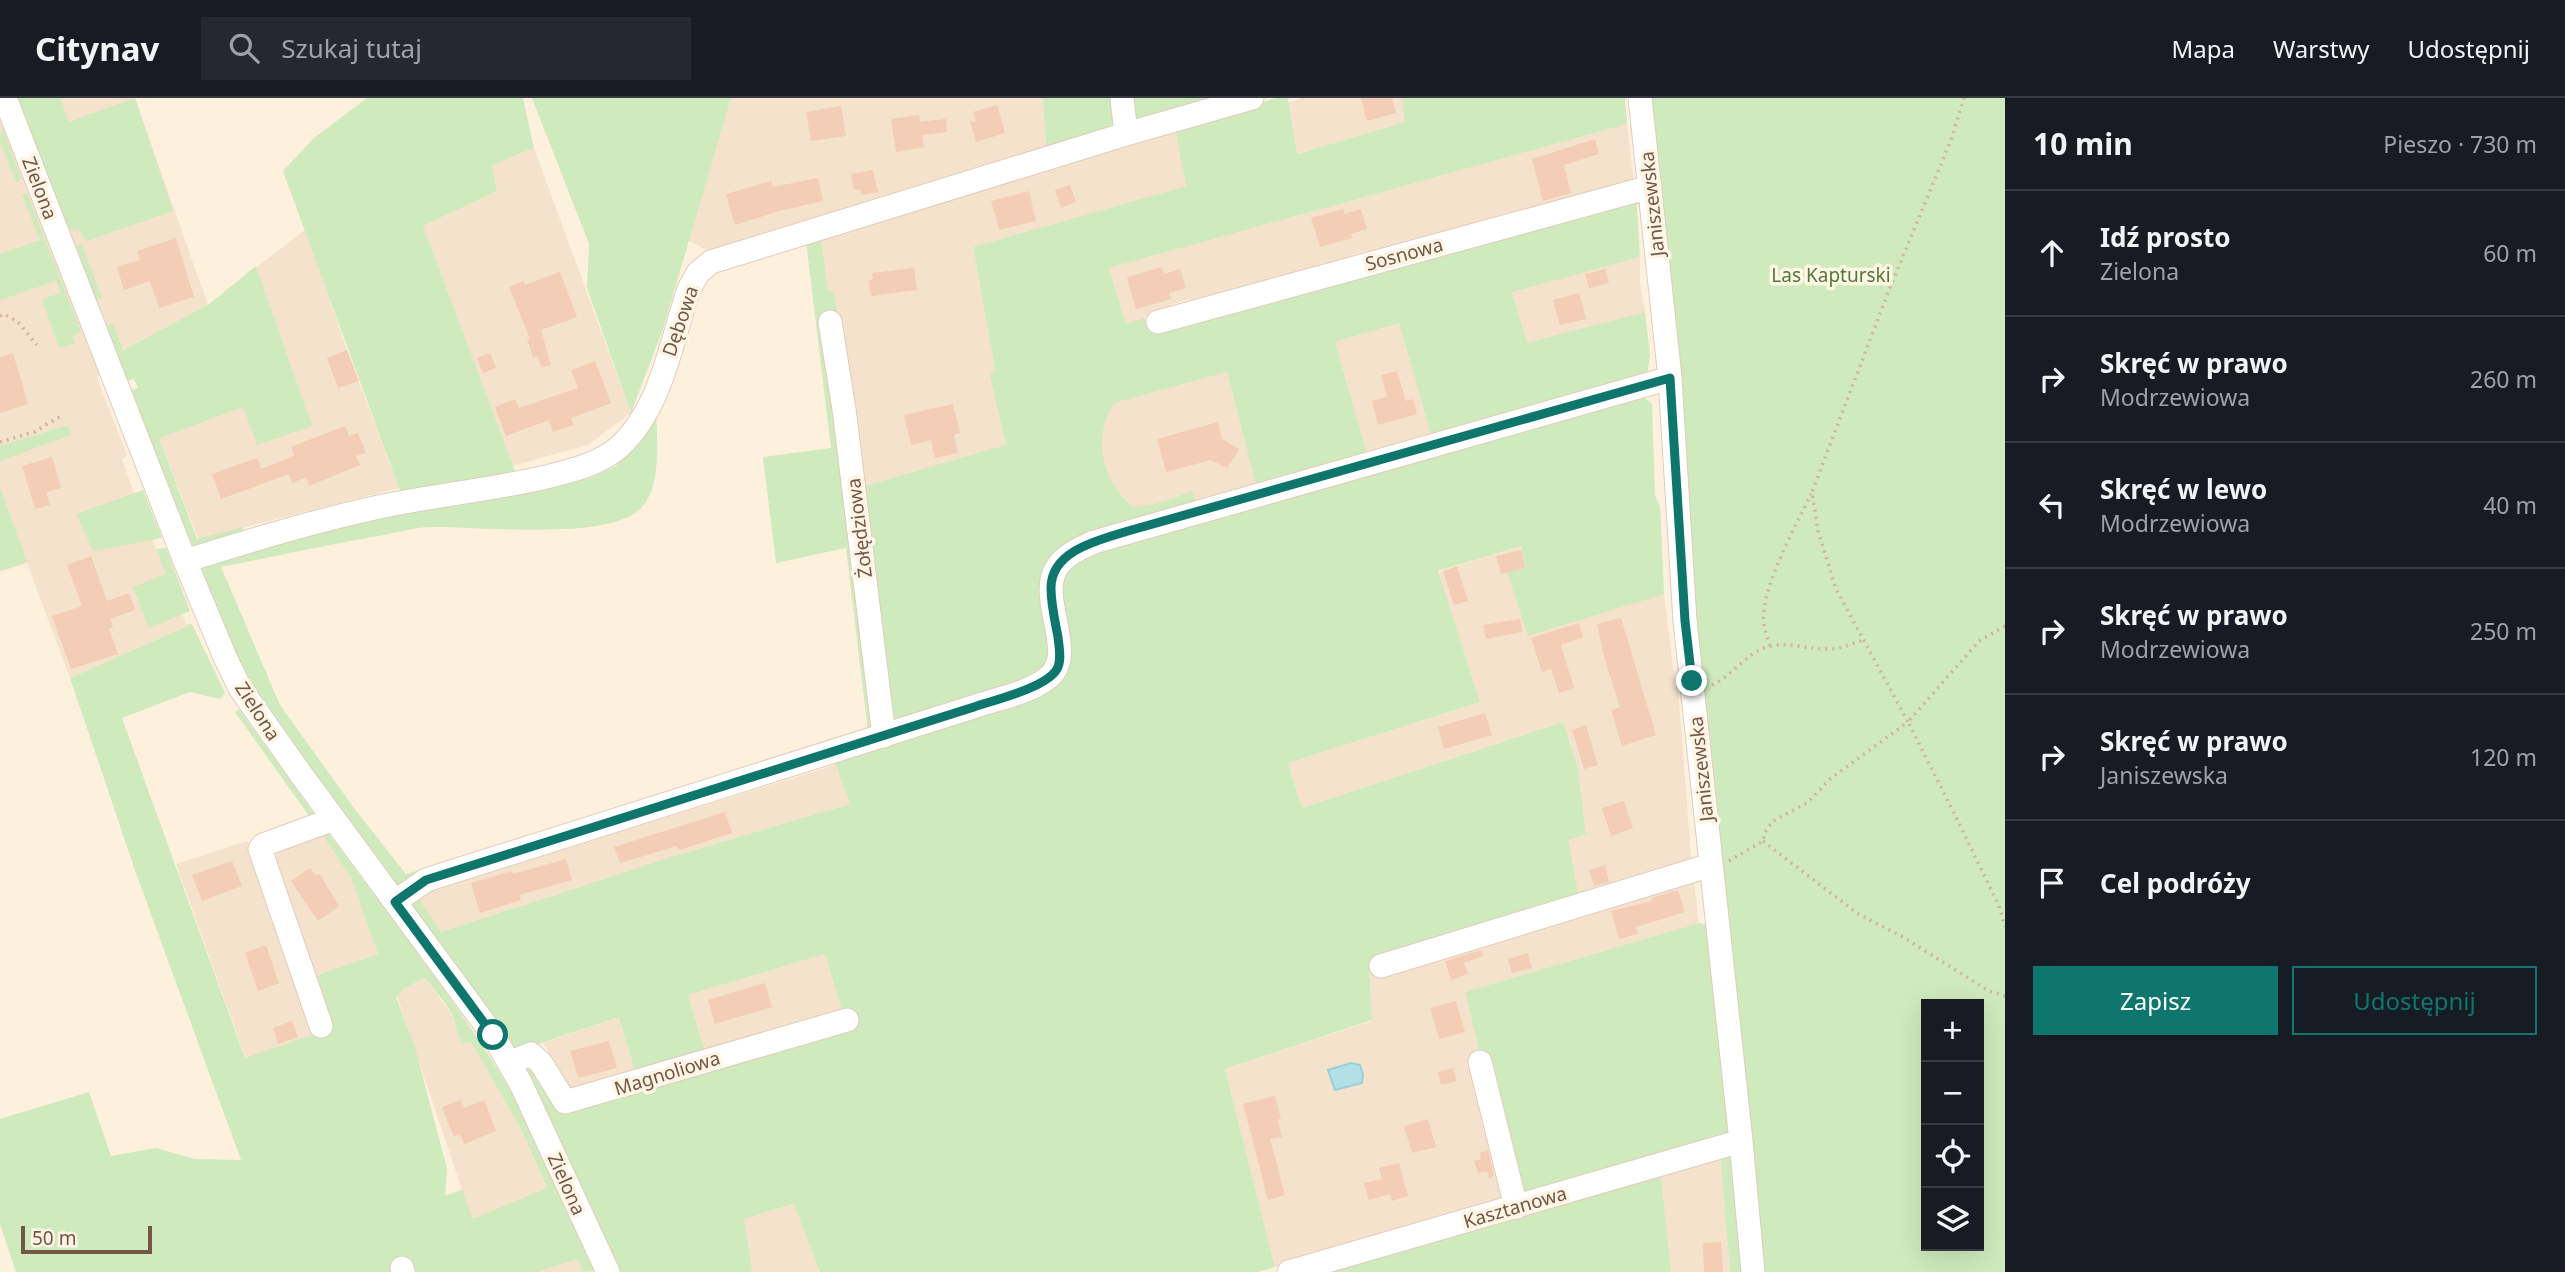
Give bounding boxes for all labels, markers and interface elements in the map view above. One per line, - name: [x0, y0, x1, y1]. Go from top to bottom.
- search box: [201, 17, 691, 80]
- text: Citynav: [35, 26, 159, 71]
- icon: search: [225, 29, 263, 67]
- text: Szukaj tutaj: [281, 30, 422, 66]
- text: Mapa: [2172, 32, 2235, 65]
- text: Warstwy: [2273, 32, 2370, 65]
- text: Udostępnij: [2408, 32, 2530, 65]
- text: 10 min: [2033, 123, 2133, 164]
- text: Pieszo · 730 m: [2383, 128, 2537, 160]
- street label: Janiszewska: [1634, 150, 1671, 260]
- street label: Zielona: [16, 153, 64, 223]
- text: Idź prosto: [2100, 219, 2231, 255]
- street label: Sosnowa: [1362, 231, 1446, 277]
- icon: ahead: [2033, 234, 2071, 272]
- text: 60 m: [2483, 237, 2537, 269]
- text: Zielona: [2100, 255, 2179, 287]
- park label: Las Kapturski: [1771, 262, 1891, 288]
- street label: Dębowa: [656, 282, 704, 360]
- text: Skręć w prawo: [2100, 345, 2288, 381]
- icon: right: [2033, 360, 2071, 398]
- text: 260 m: [2470, 363, 2537, 395]
- text: Modrzewiowa: [2100, 381, 2250, 413]
- text: Skręć w lewo: [2100, 471, 2267, 507]
- street label: Żołędziowa: [840, 477, 878, 579]
- icon: left: [2033, 486, 2071, 524]
- text: 40 m: [2483, 489, 2537, 521]
- text: Modrzewiowa: [2100, 507, 2250, 539]
- text: Skręć w prawo: [2100, 597, 2288, 633]
- icon: right: [2033, 612, 2071, 650]
- text: 250 m: [2470, 615, 2537, 647]
- text: Modrzewiowa: [2100, 633, 2250, 665]
- route end: [1676, 665, 1707, 696]
- street label: Zielona: [229, 677, 287, 745]
- street label: Janiszewska: [1683, 715, 1720, 825]
- text: Skręć w prawo: [2100, 723, 2288, 759]
- icon: right: [2033, 738, 2071, 776]
- text: 120 m: [2470, 741, 2537, 773]
- text: Janiszewska: [2100, 759, 2228, 791]
- icon: arrive: [2033, 864, 2071, 902]
- text: Cel podróży: [2100, 865, 2251, 901]
- button: Zapisz: [2033, 966, 2278, 1035]
- button: Udostępnij: [2292, 966, 2537, 1035]
- map controls: [1921, 999, 1984, 1251]
- button: +: [1921, 999, 1984, 1062]
- route start: [477, 1019, 508, 1050]
- street label: Magnoliowa: [611, 1045, 723, 1101]
- button: −: [1921, 1062, 1984, 1125]
- button: locate: [1921, 1125, 1984, 1188]
- street label: Zielona: [542, 1149, 592, 1219]
- street label: Kasztanowa: [1460, 1180, 1570, 1234]
- button: layers: [1921, 1188, 1984, 1251]
- scale bar: [21, 1223, 152, 1255]
- text: 50 m: [32, 1225, 76, 1251]

